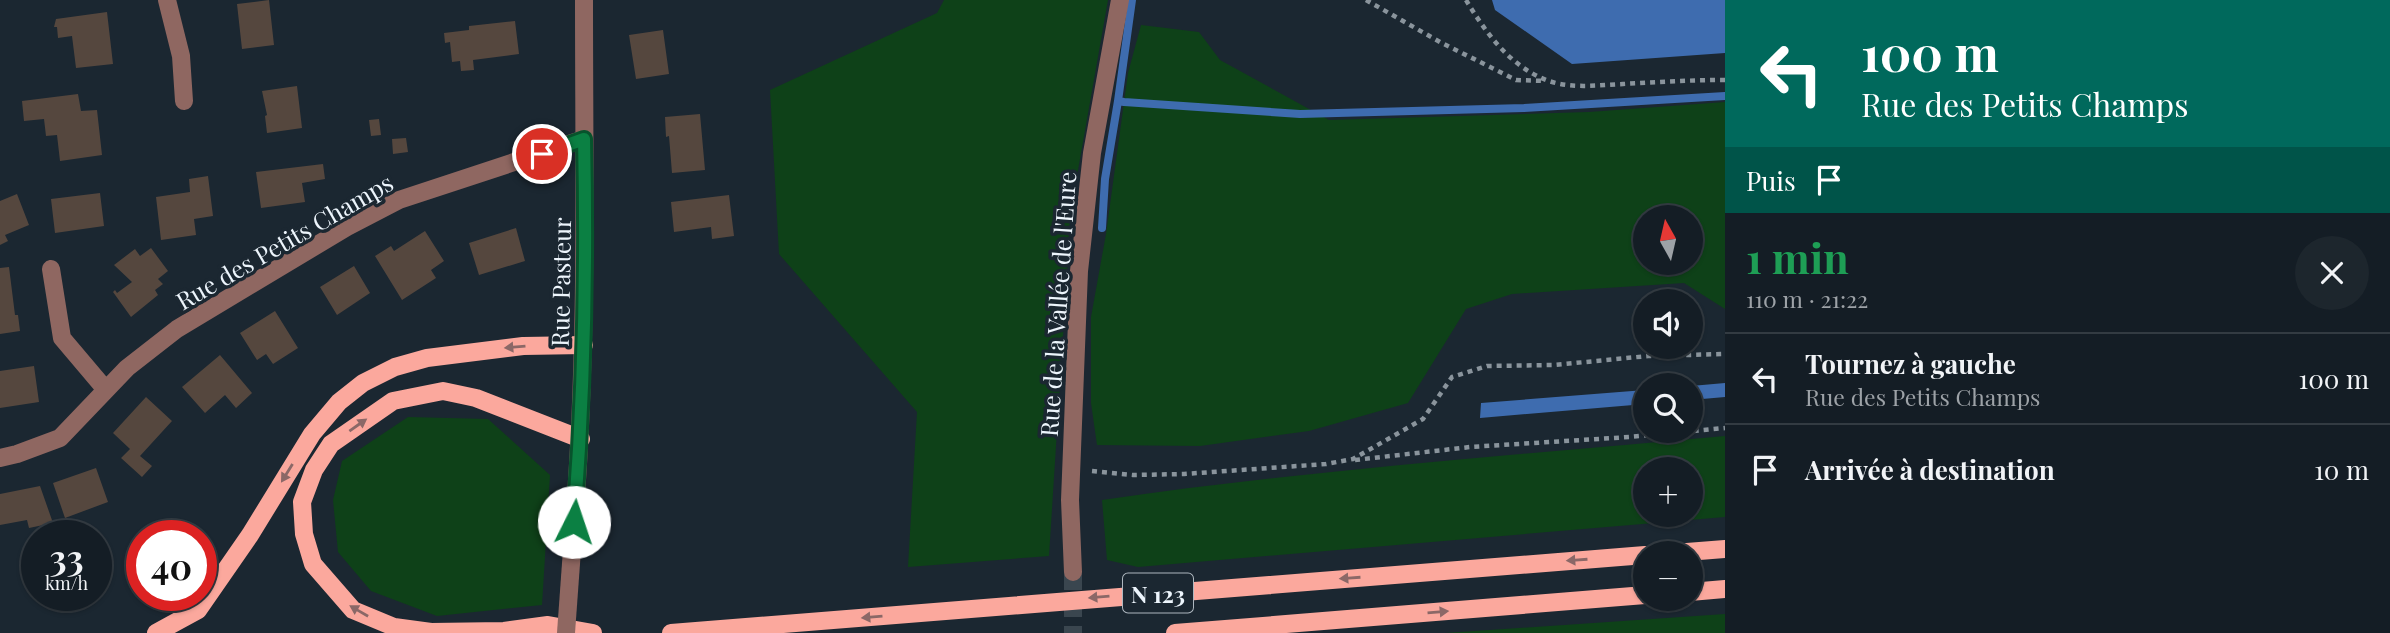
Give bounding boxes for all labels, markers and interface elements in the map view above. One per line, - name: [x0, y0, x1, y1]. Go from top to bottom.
- text: 100 m: [1861, 19, 1999, 84]
- icon: left: [1746, 28, 1837, 119]
- text: Rue des Petits Champs: [1861, 82, 2189, 125]
- pin: [512, 124, 572, 184]
- icon: arrive: [523, 135, 561, 173]
- icon: arrive: [1810, 161, 1848, 199]
- text: Puis: [1746, 163, 1796, 198]
- street label: Rue des Petits Champs: [170, 166, 398, 316]
- street label: Rue de la Vallée de l'Eure: [1032, 170, 1082, 438]
- north arrow: [1633, 205, 1703, 275]
- map controls: [1633, 205, 1703, 611]
- street label: Rue Pasteur: [543, 217, 577, 347]
- text: 1 min: [1746, 229, 1849, 285]
- button: close: [2295, 236, 2369, 310]
- text: 110 m · 21:22: [1746, 283, 1868, 314]
- button: sound: [1633, 289, 1703, 359]
- one-way arrow: [504, 341, 526, 352]
- text: Tournez à gauche: [1805, 346, 2016, 381]
- icon: left: [1746, 360, 1784, 398]
- text: 100 m: [2299, 361, 2369, 396]
- button: search: [1633, 373, 1703, 443]
- text: Rue des Petits Champs: [1805, 381, 2040, 412]
- one-way arrow: [348, 419, 367, 432]
- icon: arrive: [1746, 451, 1784, 489]
- text: Arrivée à destination: [1805, 452, 2055, 487]
- text: 10 m: [2314, 452, 2369, 487]
- button: +: [1633, 457, 1703, 527]
- one-way arrow: [281, 463, 294, 482]
- position arrow: [537, 485, 611, 559]
- speed limit sign: 40: [126, 520, 217, 611]
- text: 33: [49, 533, 84, 580]
- button: −: [1633, 541, 1703, 611]
- one-way arrow: [1566, 555, 1588, 566]
- text: km/h: [45, 571, 88, 595]
- road number: N 123: [1123, 573, 1193, 612]
- one-way arrow: [1339, 573, 1361, 584]
- one-way arrow: [1088, 592, 1110, 603]
- one-way arrow: [349, 605, 368, 617]
- one-way arrow: [1427, 606, 1449, 617]
- one-way arrow: [861, 612, 883, 623]

